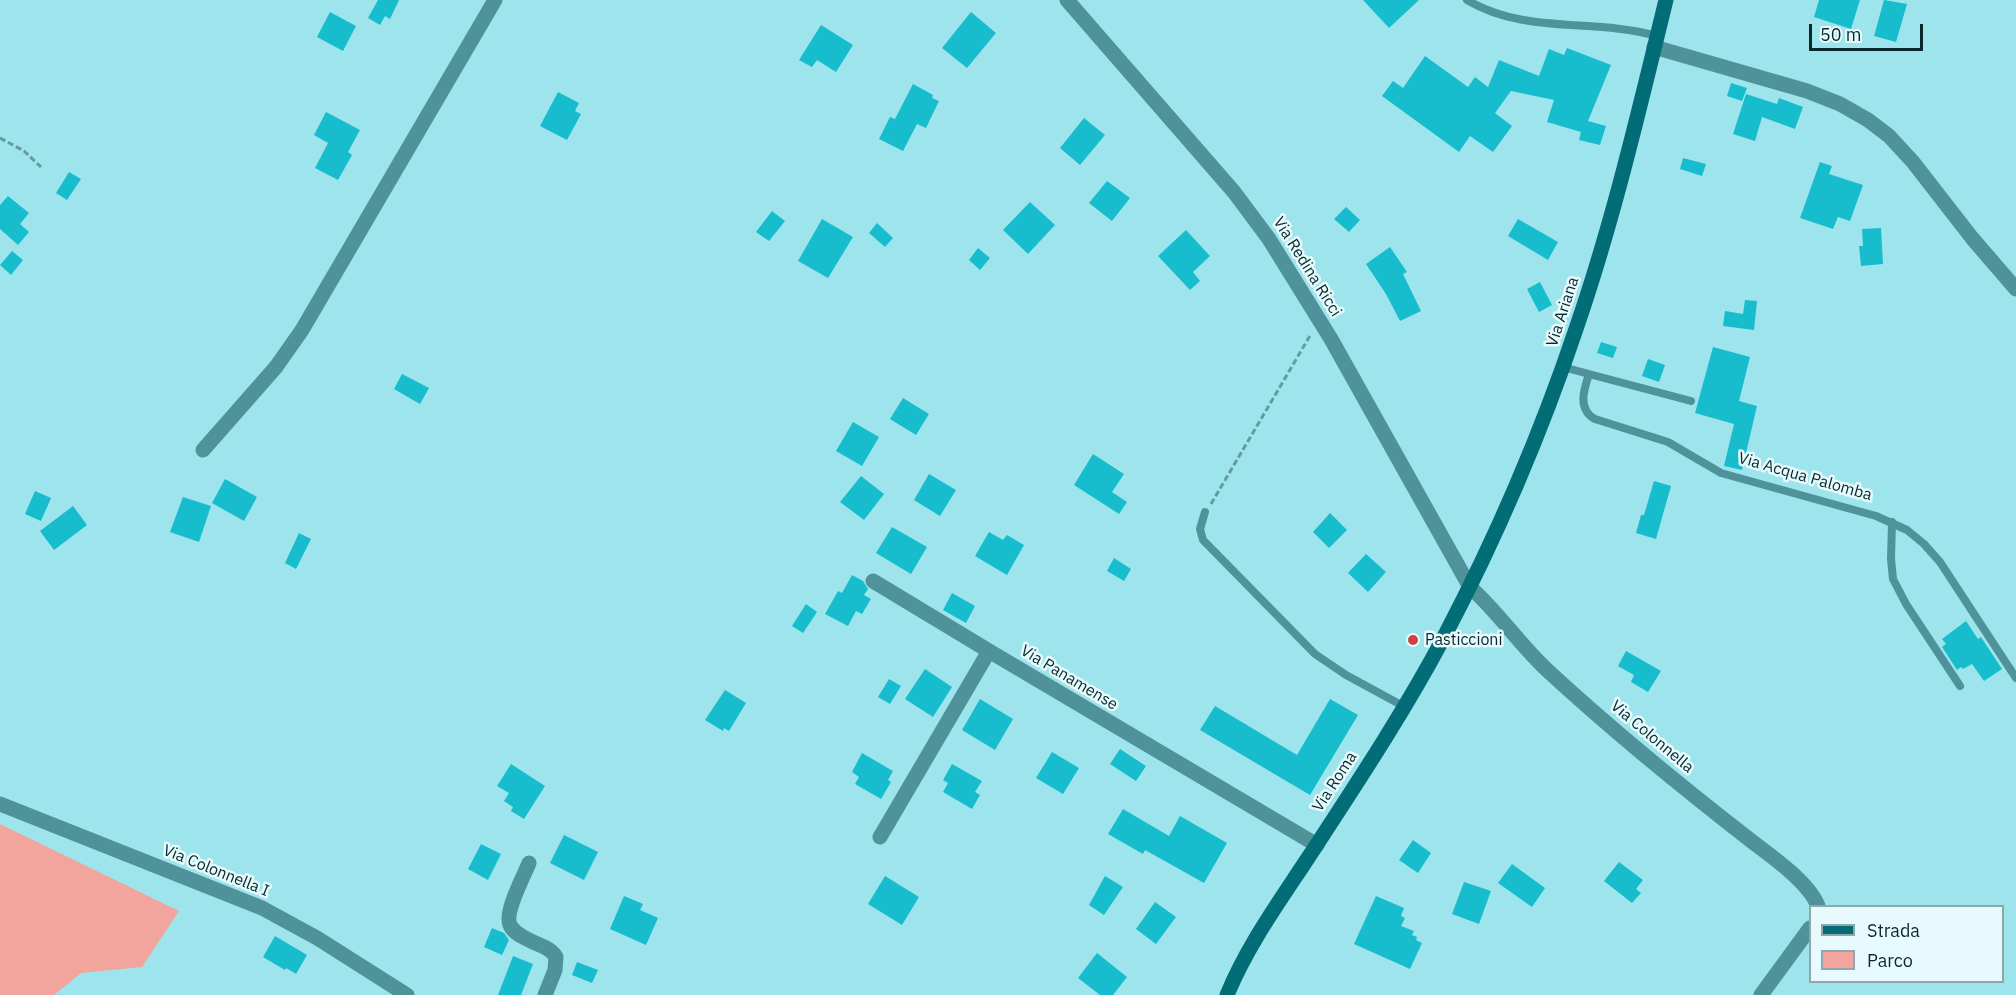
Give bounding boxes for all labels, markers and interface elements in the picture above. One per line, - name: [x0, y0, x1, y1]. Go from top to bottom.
- scale bar: [1812, 12, 1926, 50]
- text: 50 m: [1820, 23, 1862, 46]
- street label: Via Redina Ricci: [1269, 214, 1345, 320]
- street label: Via Ariana: [1543, 275, 1583, 349]
- street label: Via Acqua Palomba: [1736, 449, 1874, 505]
- place label: Pasticcioni: [1425, 630, 1502, 650]
- marker: Pasticcioni: [1406, 633, 1420, 647]
- street label: Via Panamense: [1017, 641, 1121, 715]
- street label: Via Colonnella: [1607, 697, 1697, 777]
- street label: Via Roma: [1309, 748, 1361, 816]
- street label: Via Colonnella I: [160, 841, 272, 901]
- legend: [1809, 905, 2004, 983]
- text: Strada: [1867, 919, 1920, 942]
- text: Parco: [1867, 949, 1913, 972]

